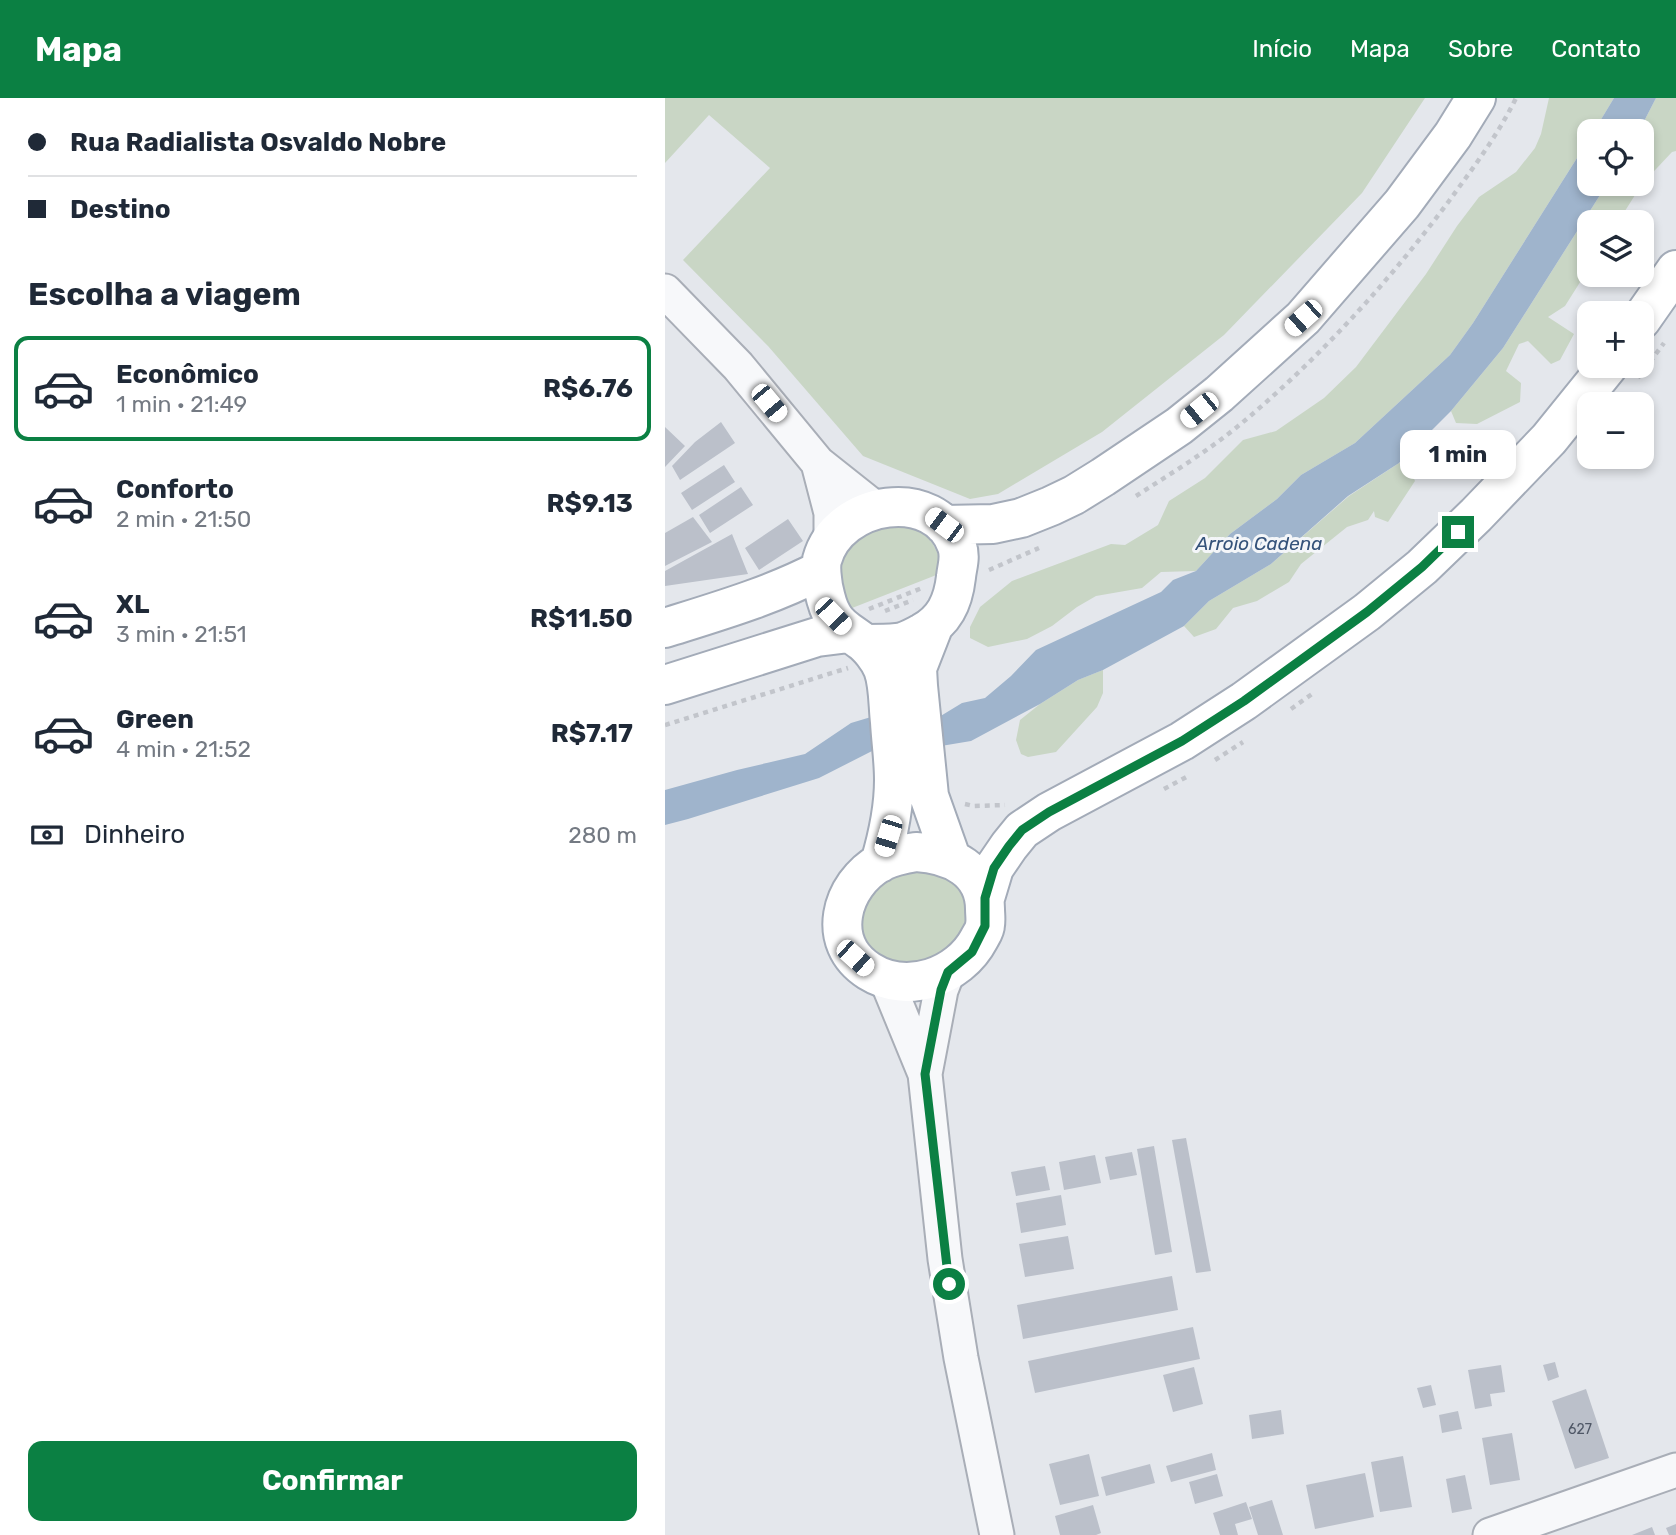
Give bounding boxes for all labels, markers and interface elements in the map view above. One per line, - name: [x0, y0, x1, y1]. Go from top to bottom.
- text: Mapa: [35, 30, 122, 69]
- text: Início: [1252, 35, 1312, 63]
- text: Mapa: [1350, 35, 1410, 63]
- text: Sobre: [1448, 35, 1513, 63]
- text: Contato: [1551, 35, 1641, 63]
- map controls: [1577, 119, 1654, 469]
- button: locate: [1577, 119, 1654, 196]
- text: Rua Radialista Osvaldo Nobre: [70, 127, 446, 158]
- text: Destino: [70, 194, 171, 225]
- button: layers: [1577, 210, 1654, 287]
- text: Escolha a viagem: [28, 275, 301, 313]
- car: [1281, 296, 1326, 340]
- button: +: [1577, 301, 1654, 378]
- icon: car: [32, 357, 95, 420]
- text: Econômico: [116, 359, 259, 390]
- text: R$6.76: [543, 373, 633, 404]
- car: [748, 380, 791, 426]
- car: [1177, 389, 1222, 431]
- text: 1 min · 21:49: [116, 390, 247, 418]
- button: −: [1577, 392, 1654, 469]
- callout: 1 min: [1400, 430, 1516, 480]
- text: 1 min: [1429, 440, 1487, 468]
- icon: car: [32, 472, 95, 535]
- text: Conforto: [116, 474, 234, 505]
- text: R$9.13: [547, 488, 633, 519]
- car: [921, 504, 968, 546]
- text: 2 min · 21:50: [116, 505, 251, 533]
- route end: [1442, 516, 1474, 548]
- water label: Arroio Cadena: [1195, 532, 1322, 555]
- icon: car: [32, 587, 95, 650]
- text: XL: [116, 589, 149, 620]
- car: [811, 594, 856, 638]
- text: R$11.50: [530, 603, 633, 634]
- text: 3 min · 21:51: [116, 620, 247, 648]
- icon: car: [32, 702, 95, 765]
- text: Green: [116, 704, 194, 735]
- text: R$7.17: [551, 718, 633, 749]
- text: 4 min · 21:52: [116, 735, 251, 763]
- car: [872, 813, 905, 859]
- icon: cash: [28, 816, 66, 854]
- text: Dinheiro: [84, 819, 185, 850]
- text: 280 m: [568, 821, 637, 849]
- car: [833, 936, 878, 980]
- route start: [933, 1268, 965, 1300]
- house number: 627: [1568, 1421, 1592, 1438]
- button: Confirmar: [28, 1441, 637, 1521]

